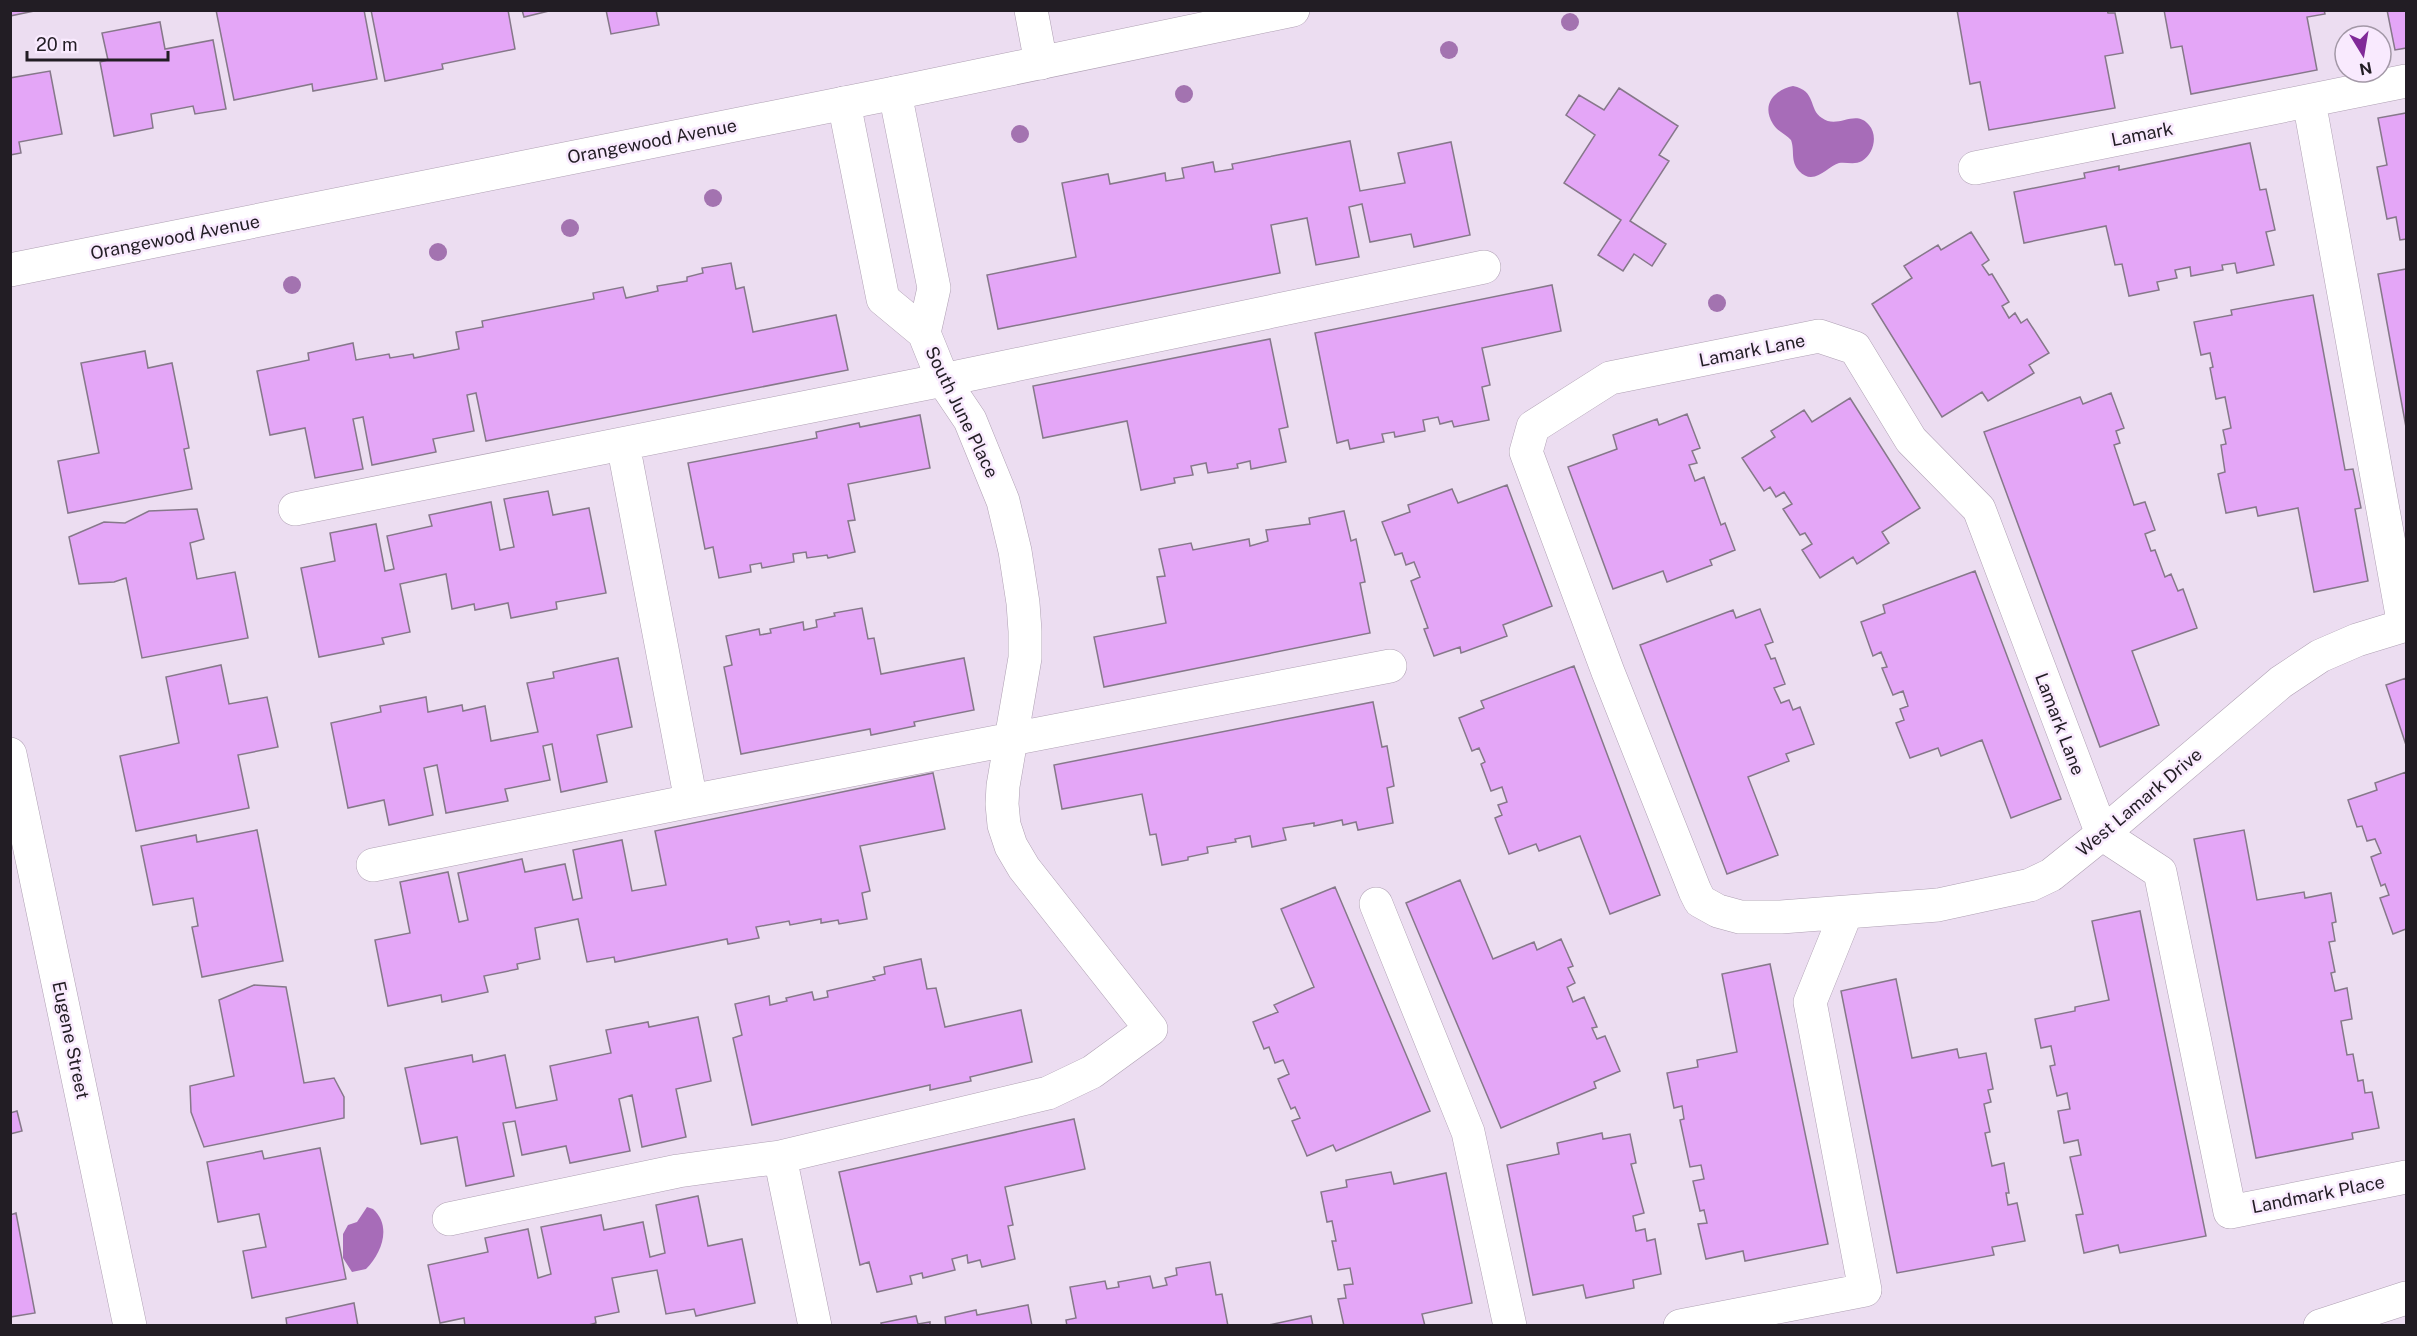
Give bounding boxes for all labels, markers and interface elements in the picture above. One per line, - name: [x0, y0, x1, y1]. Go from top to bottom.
- scale bar: [27, 24, 168, 62]
- north arrow: [2333, 24, 2393, 84]
- text: 20 m: [36, 34, 78, 55]
- text: N: [2358, 58, 2374, 79]
- street label: Orangewood Avenue: [565, 114, 739, 168]
- street label: Lamark: [2109, 118, 2175, 150]
- street label: Orangewood Avenue: [88, 210, 262, 264]
- street label: Lamark Lane: [1697, 329, 1807, 371]
- street label: South June Place: [921, 343, 1003, 481]
- street label: Lamark Lane: [2031, 670, 2089, 778]
- street label: West Lamark Drive: [2072, 744, 2206, 860]
- street label: Eugene Street: [48, 979, 94, 1101]
- street label: Landmark Place: [2250, 1171, 2386, 1217]

